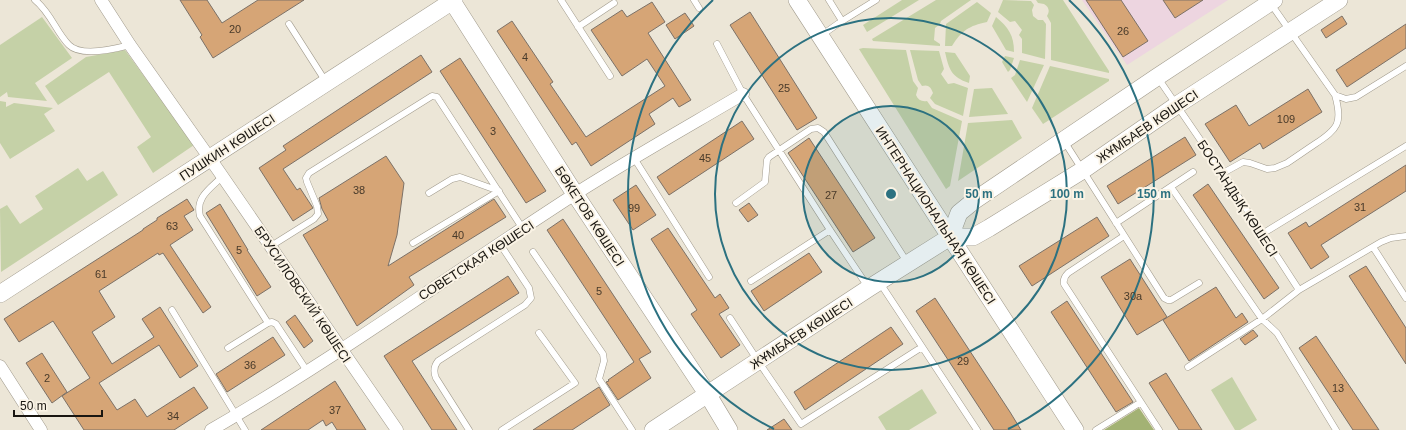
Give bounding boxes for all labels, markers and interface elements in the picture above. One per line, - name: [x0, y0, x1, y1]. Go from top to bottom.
- house number: 20: [229, 23, 241, 35]
- house number: 26: [1117, 25, 1129, 37]
- house number: 4: [522, 51, 528, 63]
- house number: 25: [778, 82, 790, 94]
- street label: ЖҰМБАЕВ КӨШЕСІ: [1094, 87, 1201, 166]
- street label: ПУШКИН КӨШЕСІ: [177, 111, 278, 184]
- house number: 109: [1277, 113, 1295, 125]
- street label: ИНТЕРНАЦИОНАЛЬНАЯ КӨШЕСІ: [872, 124, 999, 307]
- house number: 3: [490, 125, 496, 137]
- street label: БОСТАНДЫҚ КӨШЕСІ: [1194, 137, 1281, 259]
- house number: 45: [699, 152, 711, 164]
- street label: БӨКЕТОВ КӨШЕСІ: [552, 164, 627, 269]
- house number: 38: [353, 184, 365, 196]
- centre of rings: [884, 187, 898, 201]
- text: 50 m: [965, 187, 993, 201]
- text: 100 m: [1050, 187, 1084, 201]
- text: 150 m: [1137, 187, 1171, 201]
- house number: 27: [825, 189, 837, 201]
- house number: 31: [1354, 201, 1366, 213]
- house number: 99: [628, 202, 640, 214]
- street label: СОВЕТСКАЯ КӨШЕСІ: [416, 218, 537, 303]
- house number: 63: [166, 220, 178, 232]
- street label: БРУСИЛОВСКИЙ КӨШЕСІ: [251, 223, 354, 365]
- house number: 40: [452, 229, 464, 241]
- house number: 5: [236, 244, 242, 256]
- house number: 61: [95, 268, 107, 280]
- house number: 5: [596, 285, 602, 297]
- house number: 30а: [1124, 290, 1143, 302]
- street label: ЖҰМБАЕВ КӨШЕСІ: [747, 295, 855, 372]
- house number: 29: [957, 355, 969, 367]
- house number: 36: [244, 359, 256, 371]
- house number: 2: [44, 372, 50, 384]
- house number: 13: [1332, 382, 1344, 394]
- scale bar: [14, 392, 102, 418]
- text: 50 m: [20, 399, 47, 413]
- house number: 37: [329, 404, 341, 416]
- house number: 34: [167, 410, 179, 422]

